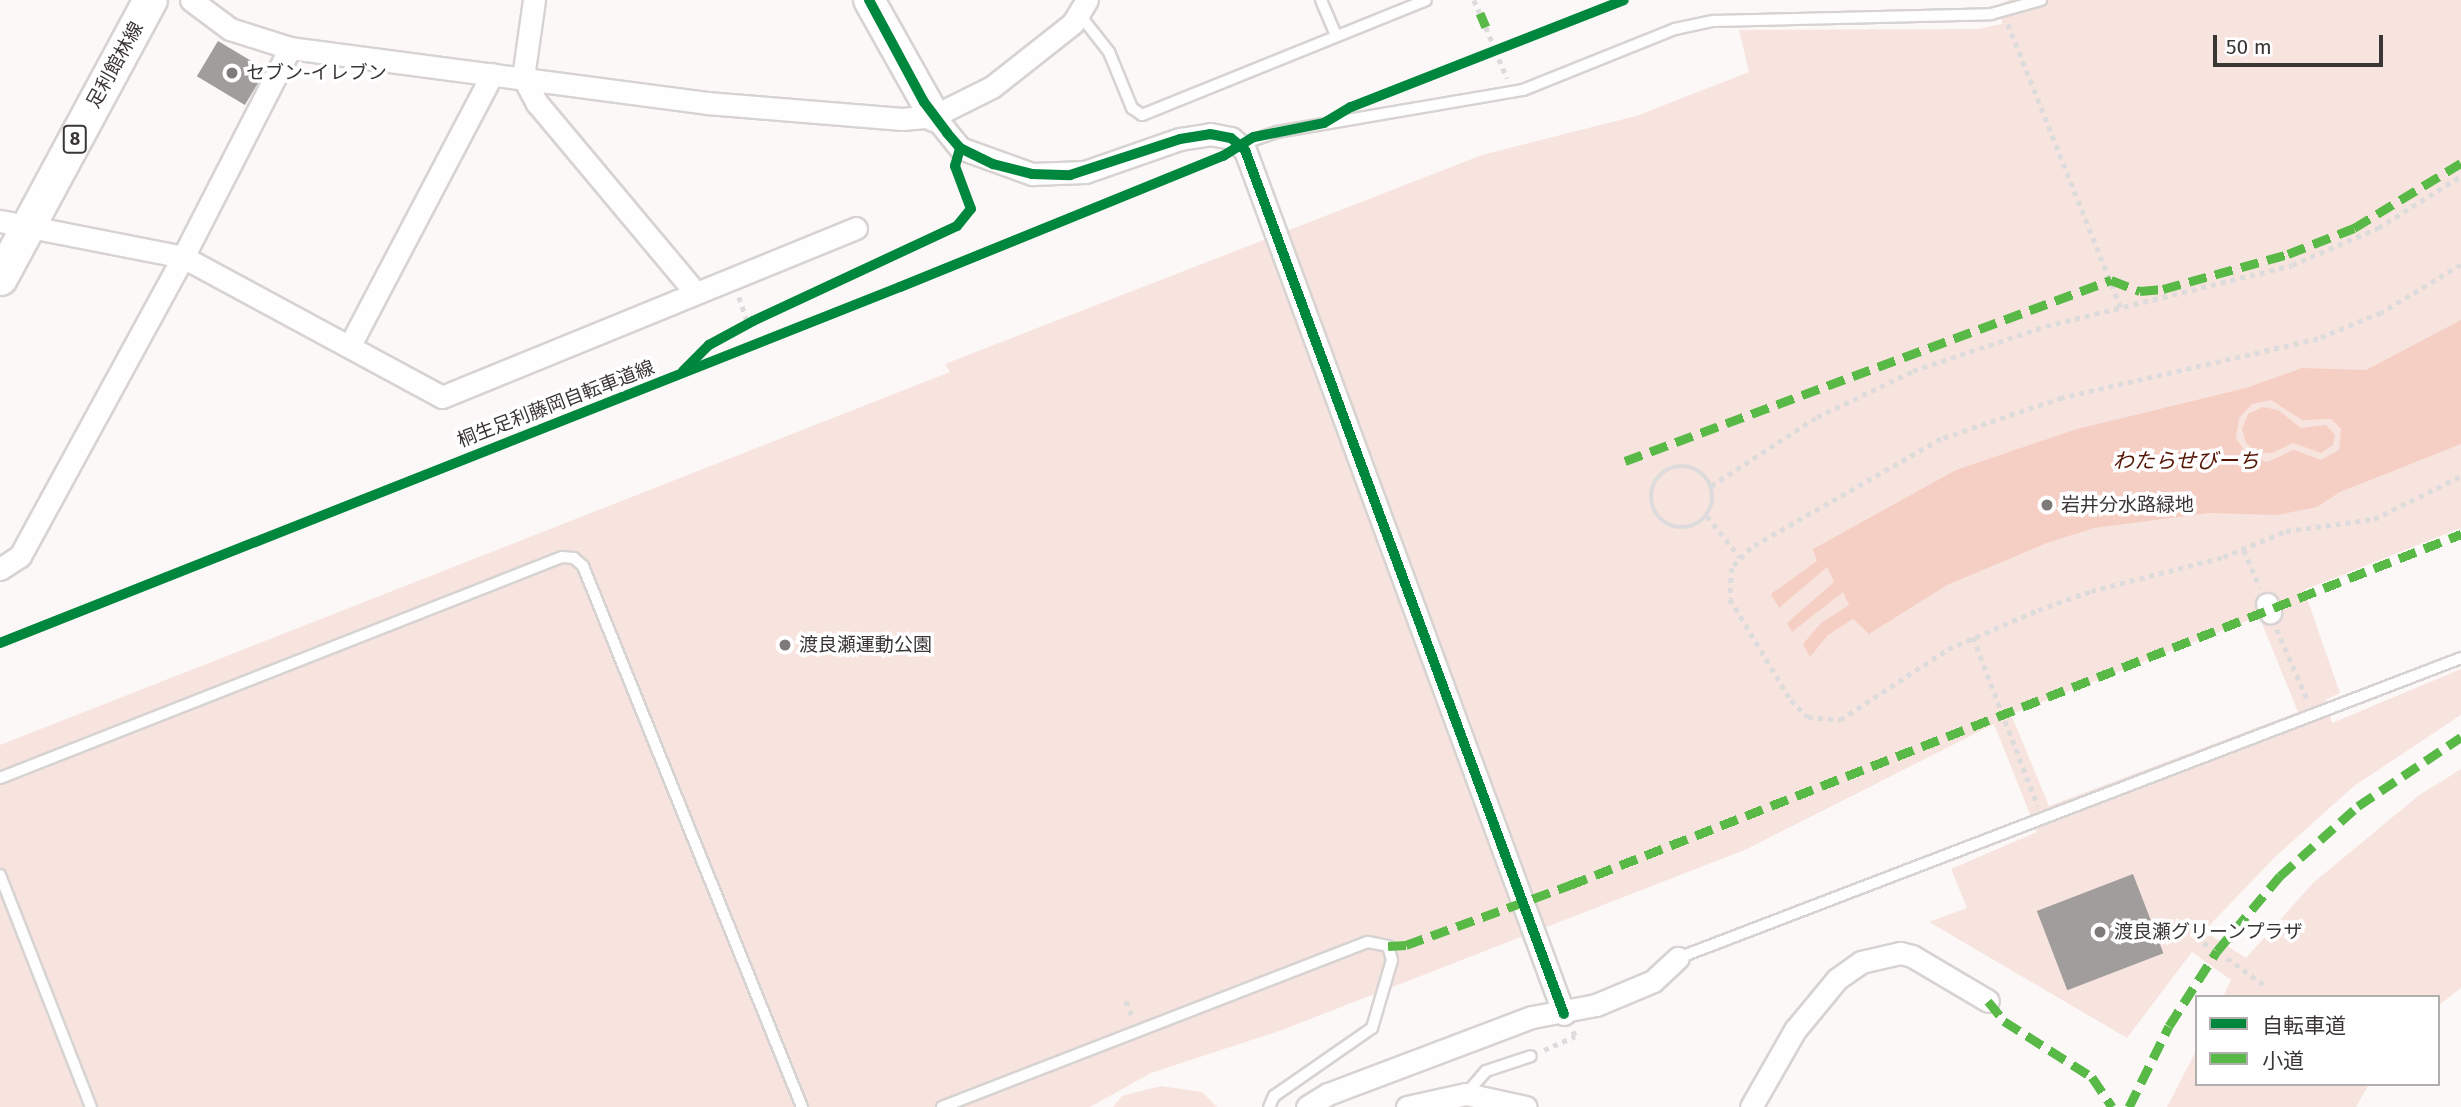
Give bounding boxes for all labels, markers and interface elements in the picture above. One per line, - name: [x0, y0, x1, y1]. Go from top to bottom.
- street label: 足利館林線: [82, 18, 148, 112]
- scale bar: [2216, 21, 2386, 65]
- text: 50 m: [2226, 34, 2272, 60]
- place label: セブン-イレブン: [246, 62, 387, 84]
- marker: セブン-イレブン: [224, 65, 240, 81]
- road number: 8: [63, 124, 87, 154]
- street label: 桐生足利藤岡自転車道線: [454, 356, 658, 452]
- water label: わたらせびーち: [2113, 448, 2259, 474]
- place label: 岩井分水路緑地: [2061, 494, 2194, 516]
- marker: 岩井分水路緑地: [2039, 497, 2055, 513]
- place label: 渡良瀬運動公園: [799, 634, 932, 656]
- marker: 渡良瀬運動公園: [777, 637, 793, 653]
- place label: 渡良瀬グリーンプラザ: [2114, 921, 2304, 943]
- marker: 渡良瀬グリーンプラザ: [2092, 924, 2108, 940]
- legend: [2195, 995, 2440, 1086]
- text: 自転車道: [2262, 1013, 2346, 1039]
- text: 小道: [2262, 1048, 2304, 1074]

